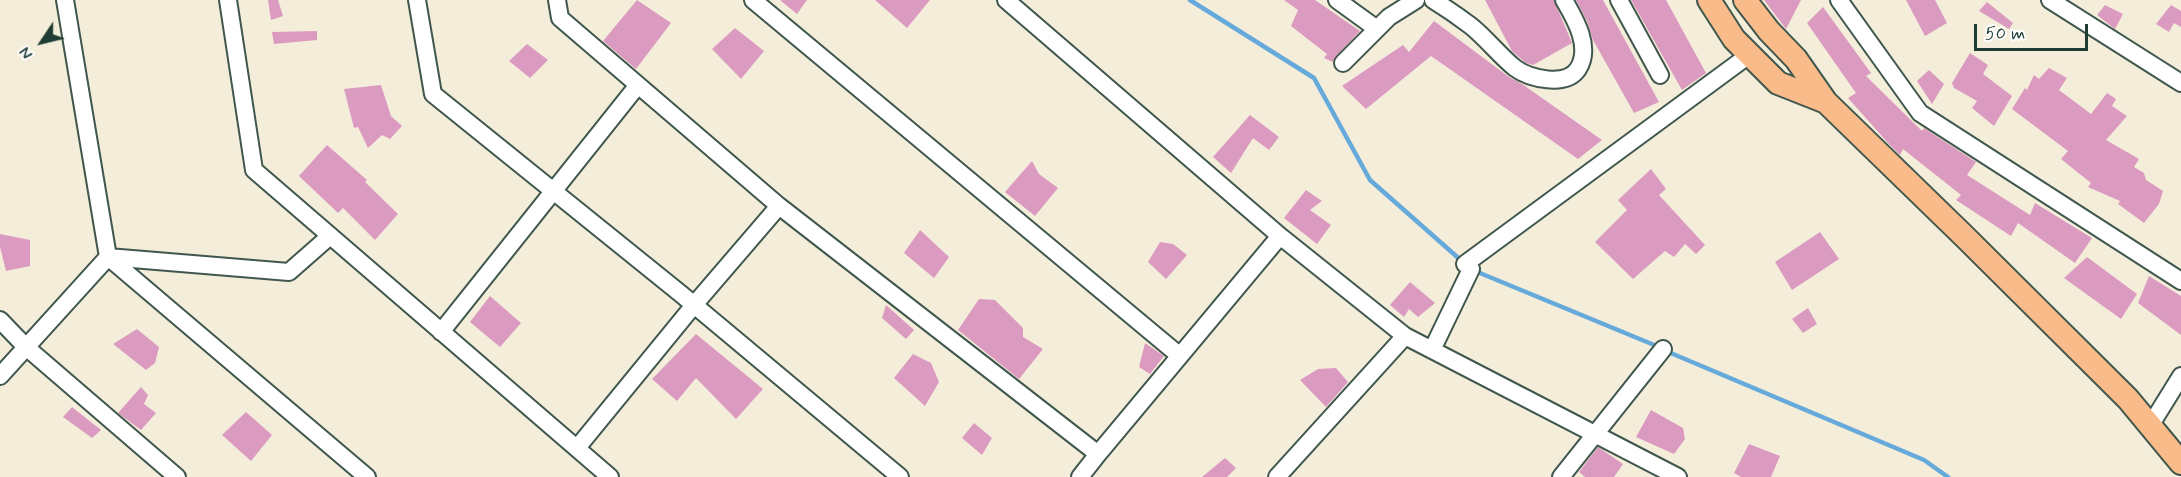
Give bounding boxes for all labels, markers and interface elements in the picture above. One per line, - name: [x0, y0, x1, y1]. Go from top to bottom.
- north arrow: [12, 12, 72, 72]
- scale bar: [1977, 12, 2091, 50]
- text: 50 m: [1985, 22, 2025, 46]
- text: N: [15, 42, 39, 63]

